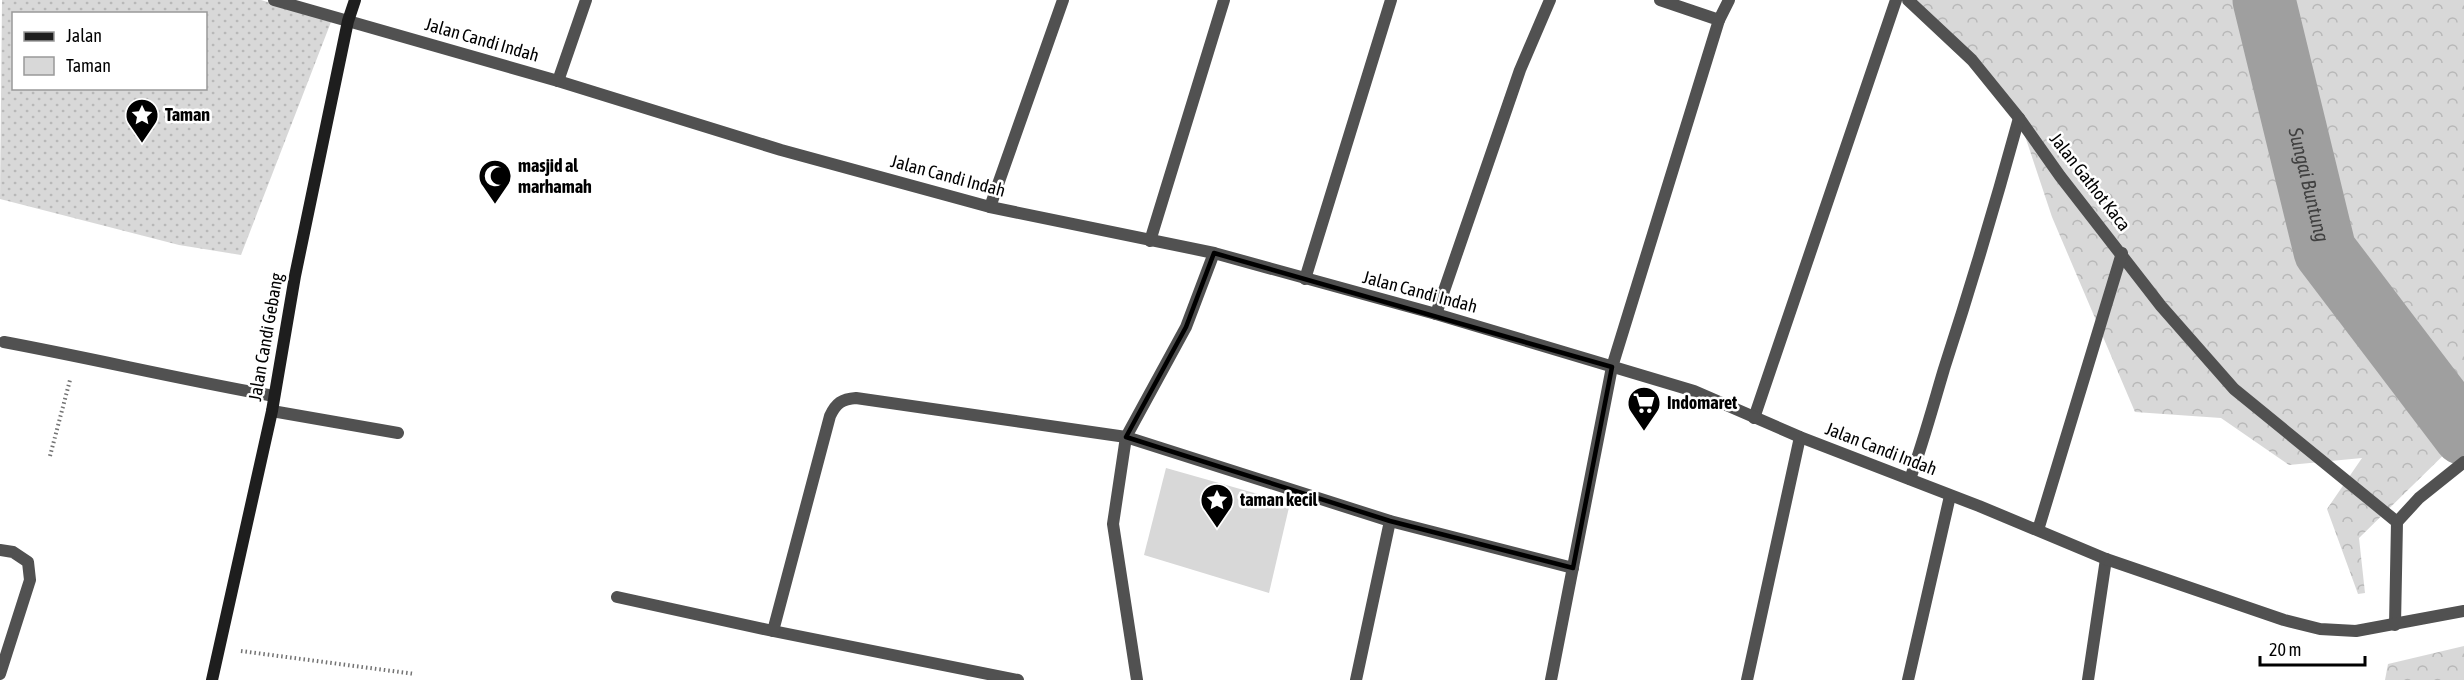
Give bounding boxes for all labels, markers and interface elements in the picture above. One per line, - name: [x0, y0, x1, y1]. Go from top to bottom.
- legend: [12, 12, 207, 90]
- street label: Jalan Candi Indah: [423, 13, 542, 66]
- text: Jalan: [66, 25, 102, 46]
- text: Taman: [66, 55, 111, 76]
- place icon: Taman: [124, 97, 160, 144]
- place label: Taman: [165, 104, 210, 125]
- water label: Sungai Buntung: [2284, 124, 2334, 244]
- street label: Jalan Gathot Kaca: [2046, 129, 2135, 235]
- street label: Jalan Candi Indah: [889, 150, 1008, 201]
- place label: masjid al marhamah: [518, 155, 592, 197]
- mosque icon: masjid al marhamah: [477, 158, 513, 205]
- street label: Jalan Candi Indah: [1361, 266, 1480, 317]
- street label: Jalan Candi Gebang: [244, 271, 287, 403]
- supermarket icon: Indomaret: [1626, 385, 1662, 432]
- place label: Indomaret: [1667, 392, 1738, 413]
- street label: Jalan Candi Indah: [1822, 418, 1940, 479]
- place icon: taman kecil: [1199, 482, 1235, 529]
- place label: taman kecil: [1239, 489, 1318, 510]
- scale bar: [2260, 629, 2365, 667]
- text: 20 m: [2269, 639, 2301, 660]

